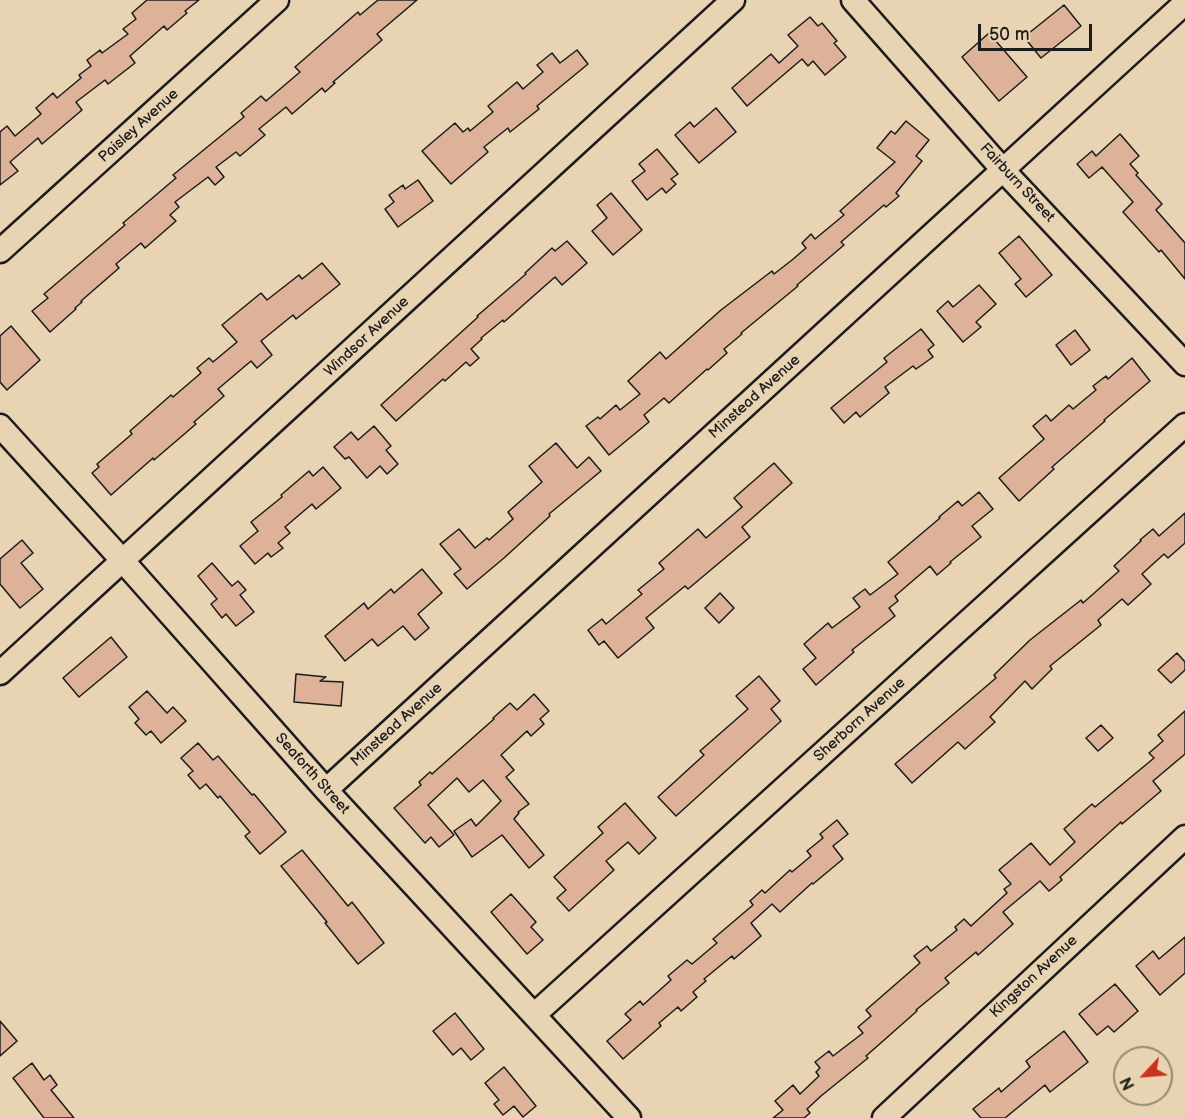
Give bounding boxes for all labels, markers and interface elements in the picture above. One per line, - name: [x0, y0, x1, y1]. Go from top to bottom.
- scale bar: [981, 12, 1095, 50]
- text: 50 m: [989, 24, 1030, 45]
- street label: Paisley Avenue: [95, 85, 183, 167]
- street label: Fairburn Street: [976, 140, 1058, 226]
- street label: Windsor Avenue: [321, 293, 413, 381]
- street label: Minstead Avenue: [706, 351, 804, 443]
- street label: Sherborn Avenue: [811, 674, 909, 766]
- street label: Minstead Avenue: [348, 679, 446, 771]
- street label: Seaforth Street: [271, 730, 353, 818]
- street label: Kingston Avenue: [986, 932, 1082, 1022]
- north arrow: [1113, 1046, 1173, 1106]
- text: N: [1117, 1074, 1139, 1093]

